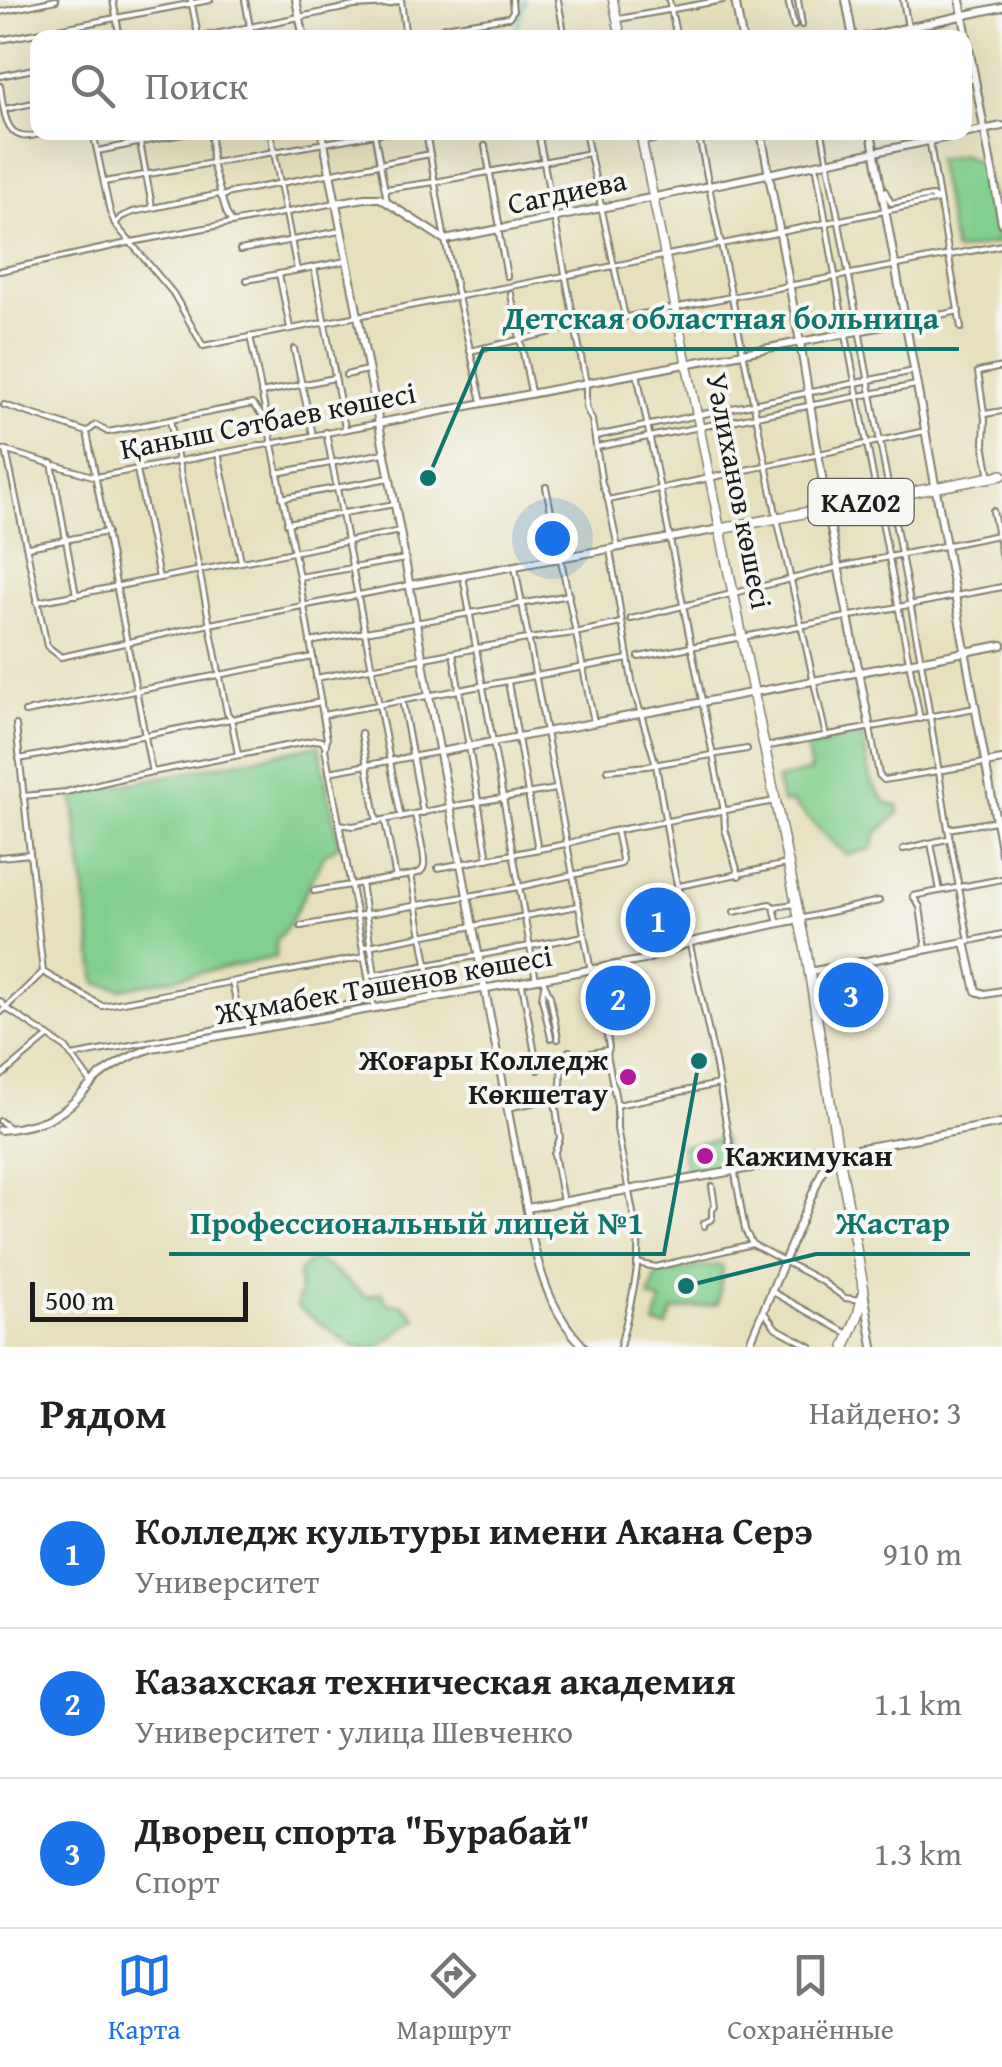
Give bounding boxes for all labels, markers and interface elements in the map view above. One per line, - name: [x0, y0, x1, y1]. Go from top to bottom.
- search box: [30, 30, 972, 140]
- text: Поиск: [145, 57, 248, 113]
- icon: search: [65, 58, 120, 113]
- street label: Сагдиева: [503, 157, 631, 225]
- callout: Детская областная больница: [483, 287, 959, 349]
- text: Детская областная больница: [502, 294, 940, 341]
- street label: Уәлиханов көшесі: [696, 369, 784, 613]
- street label: Қаныш Сәтбаев көшесі: [116, 370, 419, 470]
- road number: KАZ02: [808, 479, 914, 525]
- your location: [527, 513, 578, 564]
- pin: 1: [626, 882, 690, 958]
- street label: Жұмабек Тәшенов көшесі: [211, 933, 556, 1035]
- pin: 3: [818, 958, 884, 1032]
- pin: 2: [586, 960, 650, 1036]
- place label: Жоғары Колледж Көкшетау: [358, 1037, 608, 1115]
- marker: Жоғары Колледж Көкшетау: [617, 1066, 639, 1088]
- place label: Кажимукан: [725, 1133, 893, 1177]
- marker: Кажимукан: [694, 1145, 716, 1167]
- callout: Профессиональный лицей №1: [169, 1192, 664, 1254]
- callout: Жастар: [816, 1192, 970, 1254]
- text: Профессиональный лицей №1: [190, 1199, 644, 1246]
- text: Жастар: [835, 1199, 950, 1246]
- scale bar: [30, 1277, 248, 1322]
- text: 500 m: [45, 1279, 114, 1320]
- text: Рядом: [40, 1382, 167, 1443]
- text: Найдено: 3: [809, 1389, 962, 1436]
- text: Колледж культуры имени Акана Серэ: [135, 1502, 813, 1558]
- text: 1: [64, 1530, 81, 1577]
- text: 910 m: [883, 1530, 962, 1577]
- text: Университет: [135, 1558, 319, 1605]
- text: Казахская техническая академия: [135, 1652, 736, 1708]
- text: 2: [64, 1680, 81, 1727]
- text: 1.1 km: [874, 1680, 962, 1727]
- text: Университет · улица Шевченко: [135, 1708, 573, 1755]
- text: Дворец спорта "Бурабай": [135, 1802, 590, 1858]
- text: 3: [64, 1830, 81, 1877]
- text: 1.3 km: [874, 1830, 962, 1877]
- text: Спорт: [135, 1858, 219, 1905]
- tab: Карта: [108, 1948, 181, 2049]
- tab: Маршрут: [397, 1948, 511, 2049]
- tab: Сохранённые: [727, 1948, 894, 2049]

